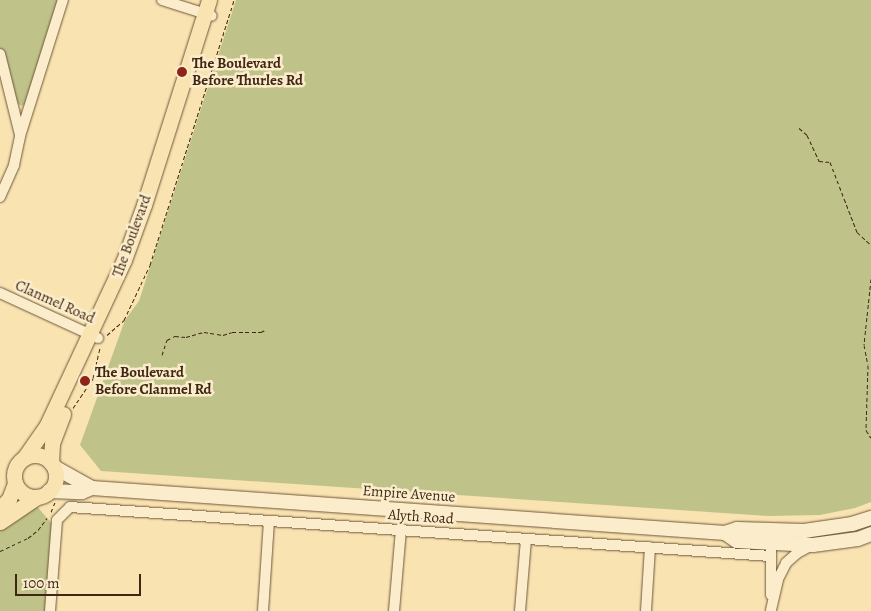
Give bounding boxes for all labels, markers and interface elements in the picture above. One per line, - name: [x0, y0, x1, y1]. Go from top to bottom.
- place label: The Boulevard Before Thurles Rd: [192, 54, 303, 89]
- marker: The Boulevard Before Thurles Rd: [176, 66, 188, 78]
- street label: The Boulevard: [109, 192, 155, 280]
- street label: Clanmel Road: [12, 276, 98, 328]
- place label: The Boulevard Before Clanmel Rd: [95, 363, 212, 398]
- marker: The Boulevard Before Clanmel Rd: [79, 375, 91, 387]
- street label: Empire Avenue: [362, 482, 456, 506]
- street label: Alyth Road: [387, 506, 455, 528]
- scale bar: [18, 564, 144, 596]
- text: 100 m: [23, 573, 60, 593]

